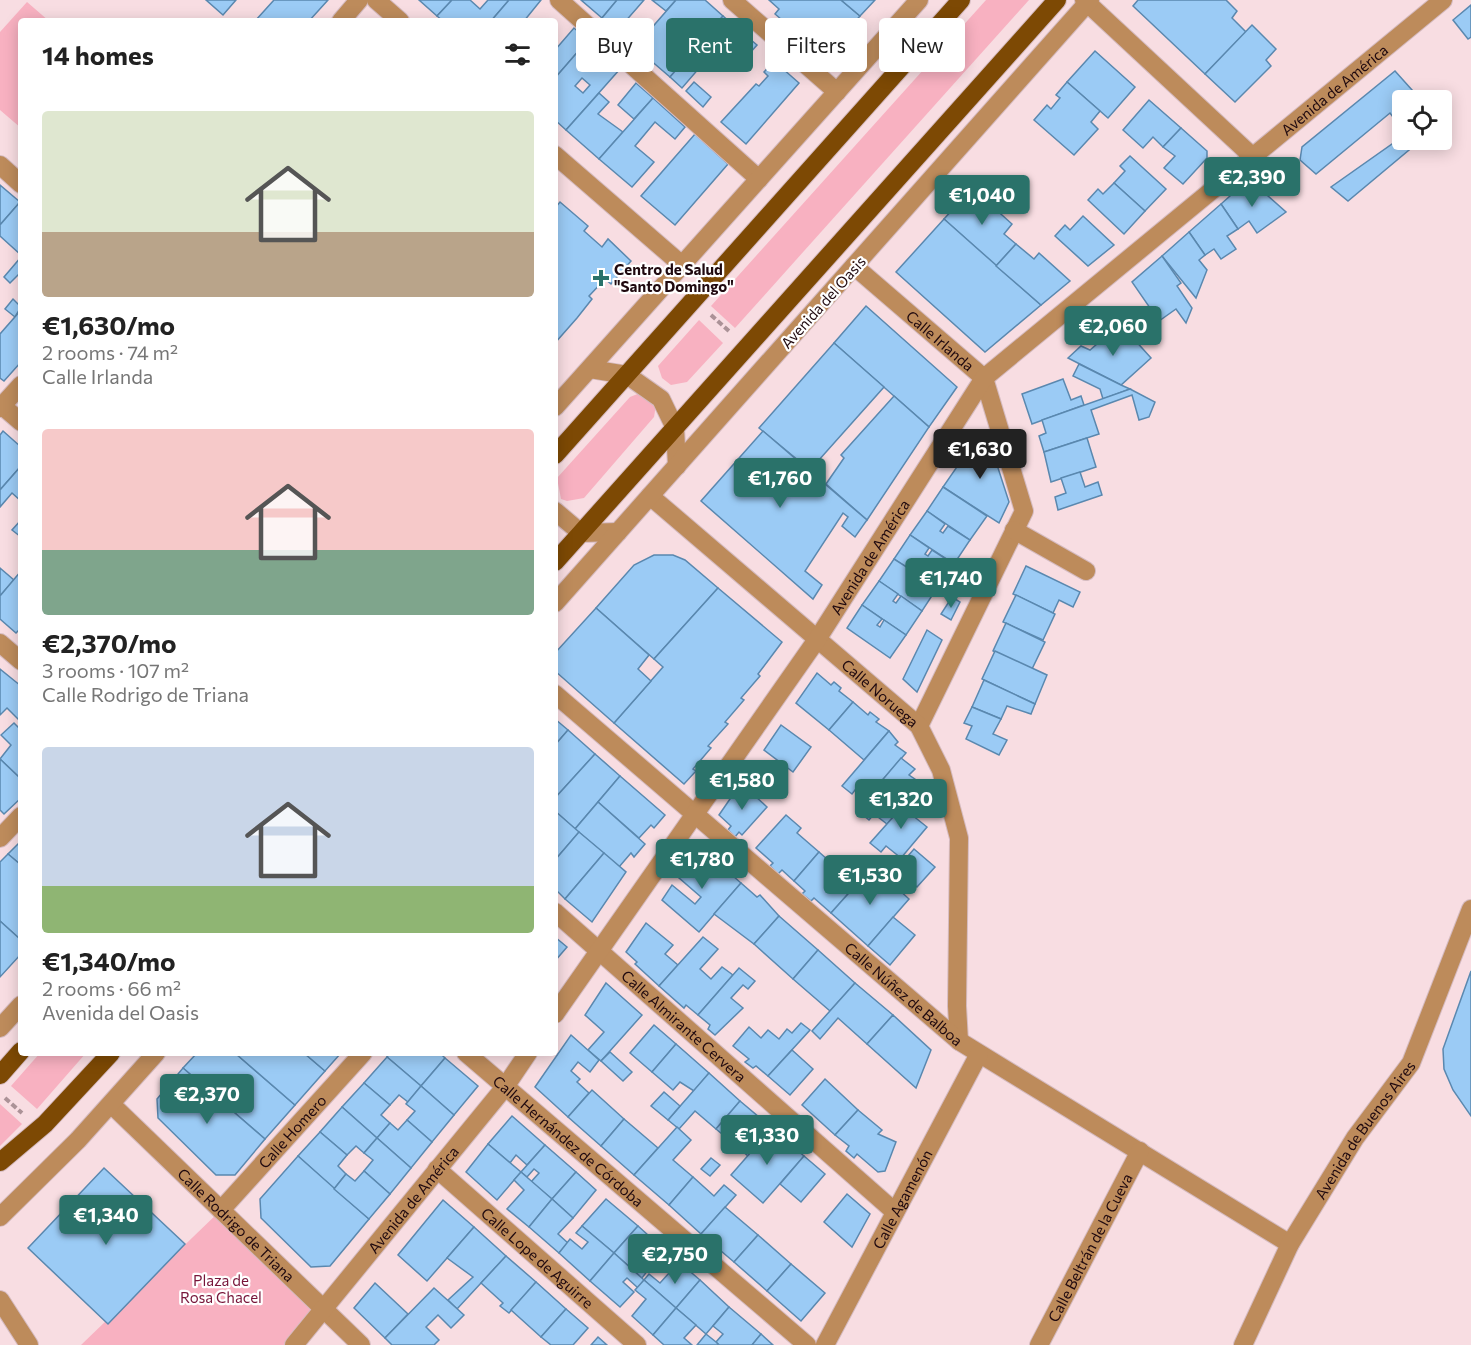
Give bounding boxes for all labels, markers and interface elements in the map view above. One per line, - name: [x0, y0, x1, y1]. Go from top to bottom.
- chip: Buy: [576, 18, 654, 72]
- chip: Rent: [666, 18, 753, 72]
- chip: Filters: [765, 18, 867, 72]
- chip: New: [879, 18, 965, 72]
- icon: filters: [501, 38, 534, 71]
- text: 14 homes: [42, 39, 154, 70]
- street label: Avenida de América: [1277, 40, 1391, 139]
- map controls: [1392, 90, 1452, 150]
- button: locate: [1392, 90, 1452, 150]
- icon: home: [234, 150, 342, 258]
- pin: €2,390: [1203, 157, 1301, 208]
- text: €2,390: [1218, 164, 1286, 188]
- pin: €1,040: [933, 175, 1031, 226]
- text: €1,040: [949, 182, 1015, 206]
- street label: Avenida del Oasis: [777, 252, 869, 352]
- place label: Centro de Salud "Santo Domingo": [614, 260, 734, 295]
- marker: Centro de Salud "Santo Domingo": [592, 269, 610, 287]
- street label: Calle Irlanda: [903, 306, 978, 375]
- pin: €2,060: [1064, 306, 1162, 357]
- text: €1,630/mo: [42, 309, 175, 340]
- text: €2,060: [1078, 313, 1148, 337]
- text: 2 rooms · 74 m²: [42, 340, 178, 364]
- text: Calle Irlanda: [42, 364, 153, 388]
- pin: €1,630: [931, 429, 1029, 480]
- text: €1,630: [947, 436, 1013, 460]
- pin: €1,760: [731, 458, 829, 509]
- text: €1,760: [748, 465, 812, 489]
- icon: home: [234, 468, 342, 576]
- street label: Avenida de América: [826, 496, 913, 618]
- pin: €1,740: [902, 558, 1000, 609]
- text: €1,740: [919, 565, 983, 589]
- text: €2,370/mo: [42, 627, 177, 658]
- street label: Calle Noruega: [838, 655, 922, 731]
- text: 3 rooms · 107 m²: [42, 658, 189, 682]
- text: Calle Rodrigo de Triana: [42, 682, 249, 706]
- pin: €1,580: [693, 760, 791, 811]
- text: €1,580: [709, 767, 775, 791]
- pin: €1,320: [852, 779, 950, 830]
- icon: home: [234, 786, 342, 894]
- text: €1,320: [869, 786, 933, 810]
- pin: €1,780: [653, 839, 751, 890]
- text: €1,780: [670, 846, 734, 870]
- pin: €1,530: [821, 855, 919, 906]
- text: €1,530: [838, 862, 902, 886]
- street label: Calle Núñez de Balboa: [841, 938, 967, 1049]
- text: €1,340/mo: [42, 945, 176, 976]
- street label: Calle Almirante Cervera: [618, 966, 750, 1086]
- text: 2 rooms · 66 m²: [42, 976, 181, 1000]
- text: Avenida del Oasis: [42, 1000, 199, 1024]
- street label: Avenida de Buenos Aires: [1311, 1057, 1419, 1202]
- street label: Calle Hernández de Córdoba: [490, 1071, 648, 1210]
- pin: €2,370: [158, 1074, 256, 1125]
- text: €2,370: [174, 1081, 240, 1105]
- street label: Calle Homero: [254, 1091, 330, 1172]
- pin: €1,330: [718, 1115, 816, 1166]
- text: €1,330: [735, 1122, 799, 1146]
- street label: Avenida de América: [364, 1142, 462, 1257]
- street label: Calle Agamenón: [869, 1146, 936, 1252]
- street label: Calle Rodrigo de Triana: [174, 1164, 298, 1285]
- street label: Calle Beltrán de la Cueva: [1044, 1170, 1136, 1325]
- pin: €1,340: [57, 1195, 155, 1246]
- text: €1,340: [73, 1202, 139, 1226]
- street label: Calle Lope de Aguirre: [478, 1203, 597, 1312]
- pin: €2,750: [626, 1234, 724, 1285]
- text: €2,750: [642, 1241, 708, 1265]
- park label: Plaza de Rosa Chacel: [180, 1271, 262, 1306]

